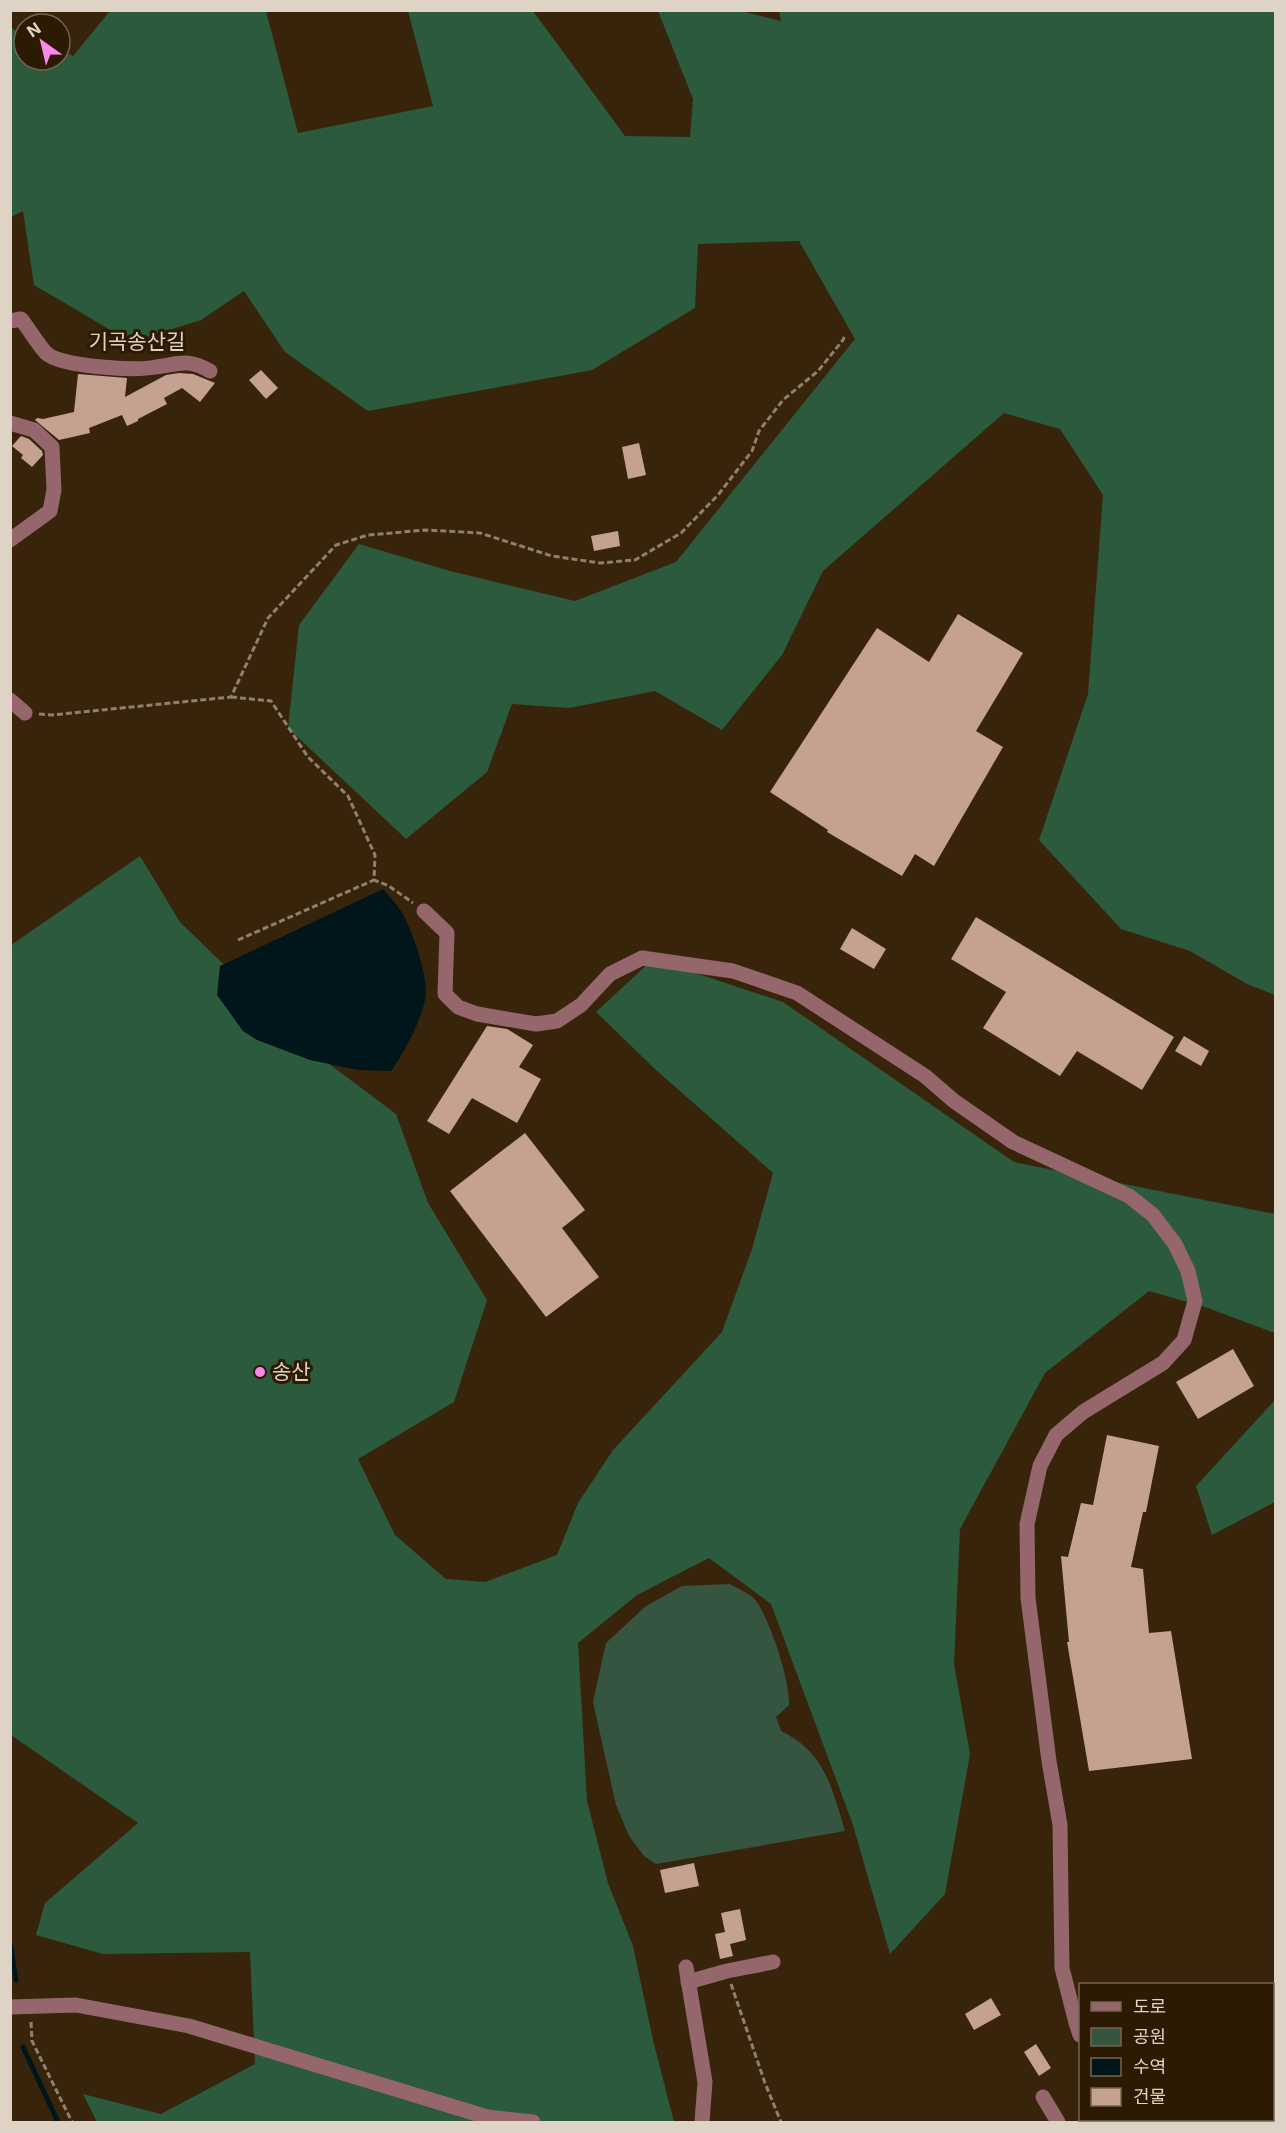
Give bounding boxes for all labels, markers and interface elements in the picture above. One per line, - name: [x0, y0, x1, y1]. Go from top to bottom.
- north arrow: [12, 12, 72, 72]
- text: N: [23, 18, 44, 41]
- street label: 기곡송산길: [89, 329, 185, 354]
- place label: 송산: [272, 1359, 311, 1384]
- marker: 송산: [253, 1365, 267, 1379]
- legend: [1079, 1983, 1274, 2121]
- text: 도로: [1133, 1996, 1166, 2017]
- text: 공원: [1133, 2026, 1166, 2047]
- text: 수역: [1133, 2056, 1166, 2077]
- text: 건물: [1133, 2086, 1166, 2107]

